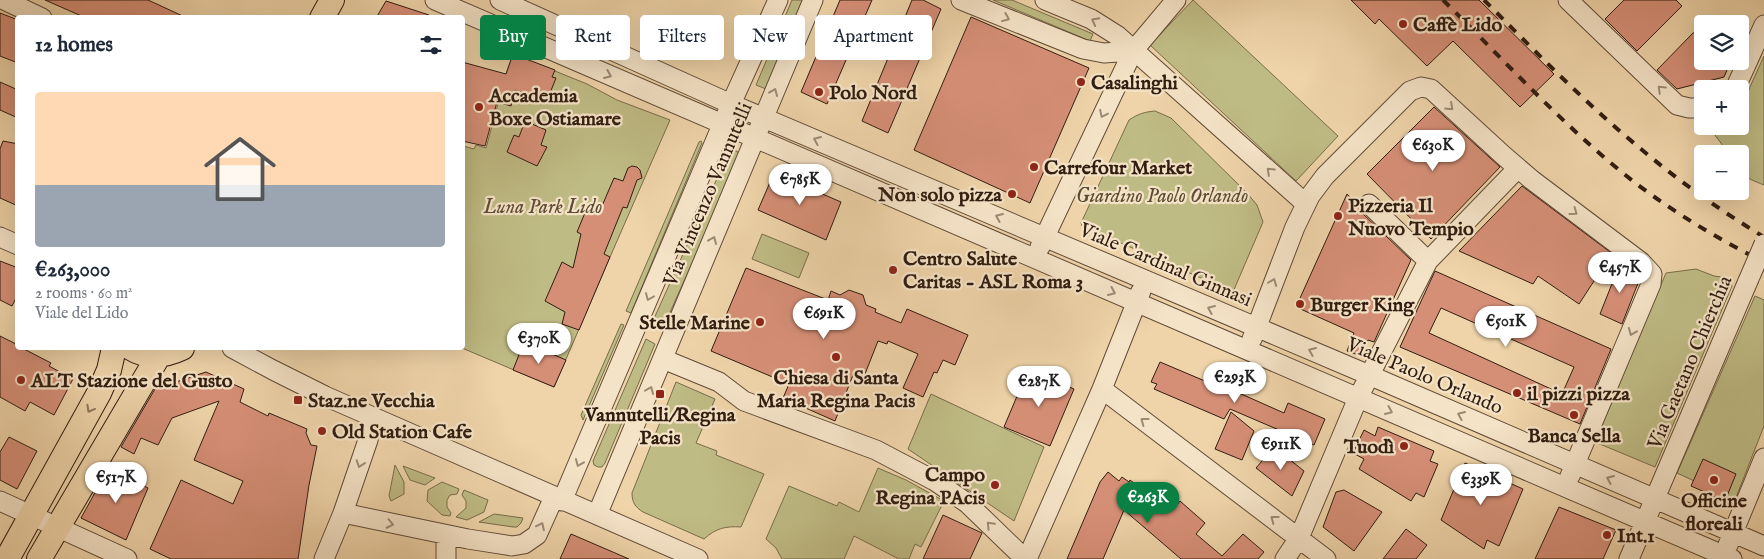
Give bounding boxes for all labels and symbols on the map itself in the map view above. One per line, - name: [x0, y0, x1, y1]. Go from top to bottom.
- one-way arrow: [1001, 12, 1010, 22]
- place label: Caffè Lido: [1413, 13, 1503, 38]
- one-way arrow: [1092, 17, 1101, 27]
- marker: Caffè Lido: [1397, 18, 1409, 30]
- one-way arrow: [603, 68, 612, 79]
- place label: Casalinghi: [1091, 71, 1179, 96]
- marker: Casalinghi: [1075, 76, 1087, 88]
- place label: Polo Nord: [829, 81, 918, 106]
- place label: Accademia Boxe Ostiamare: [488, 84, 622, 132]
- marker: Polo Nord: [813, 86, 825, 98]
- one-way arrow: [1657, 86, 1666, 95]
- one-way arrow: [767, 88, 778, 97]
- street label: Via Vincenzo Vannutelli: [658, 99, 759, 291]
- marker: Accademia Boxe Ostiamare: [473, 101, 485, 113]
- one-way arrow: [1444, 101, 1453, 110]
- one-way arrow: [1099, 109, 1109, 118]
- pin: €630K: [1398, 130, 1468, 172]
- one-way arrow: [813, 135, 822, 146]
- place label: Carrefour Market: [1044, 156, 1192, 181]
- marker: Carrefour Market: [1028, 161, 1040, 173]
- pin: €785K: [765, 164, 835, 206]
- one-way arrow: [1266, 168, 1275, 177]
- place label: Non solo pizza: [877, 183, 1002, 208]
- park label: Giardino Paolo Orlando: [1076, 184, 1248, 209]
- marker: Non solo pizza: [1006, 188, 1018, 200]
- place label: Pizzeria Il Nuovo Tempio: [1347, 194, 1474, 242]
- park label: Luna Park Lido: [483, 195, 602, 220]
- one-way arrow: [1568, 206, 1578, 215]
- marker: Pizzeria Il Nuovo Tempio: [1332, 210, 1344, 222]
- one-way arrow: [995, 212, 1004, 223]
- street label: Viale Cardinal Ginnasi: [1074, 217, 1255, 313]
- one-way arrow: [706, 236, 717, 245]
- place label: Centro Salute Caritas - ASL Roma 3: [903, 247, 1083, 295]
- pin: €457K: [1585, 252, 1655, 294]
- marker: Centro Salute Caritas - ASL Roma 3: [887, 264, 899, 276]
- street label: Via Gaetano Chierchia: [1642, 272, 1738, 454]
- one-way arrow: [1267, 278, 1278, 287]
- one-way arrow: [1107, 285, 1116, 296]
- one-way arrow: [645, 292, 656, 301]
- place label: Burger King: [1310, 293, 1415, 318]
- pin: €691K: [789, 298, 859, 340]
- marker: Burger King: [1294, 298, 1306, 310]
- one-way arrow: [1208, 304, 1216, 314]
- pin: €501K: [1471, 306, 1541, 348]
- place label: Stelle Marine: [639, 311, 751, 336]
- marker: Stelle Marine: [754, 316, 766, 328]
- pin: €370K: [504, 322, 574, 365]
- one-way arrow: [1627, 327, 1638, 336]
- street label: Viale Paolo Orlando: [1342, 332, 1507, 421]
- one-way arrow: [1308, 347, 1317, 358]
- marker: Chiesa di Santa Maria Regina Pacis: [830, 351, 842, 363]
- pin: €293K: [1200, 362, 1270, 404]
- place label: Chiesa di Santa Maria Regina Pacis: [757, 366, 915, 414]
- pin: €287K: [1004, 366, 1074, 408]
- place label: ALT Stazione del Gusto: [30, 369, 233, 394]
- marker: ALT Stazione del Gusto: [15, 374, 27, 386]
- place label: il pizzi pizza: [1527, 382, 1630, 407]
- one-way arrow: [643, 386, 654, 395]
- marker: il pizzi pizza: [1511, 387, 1523, 399]
- marker: Vannutelli/Regina Pacis: [654, 388, 666, 400]
- place label: Staz.ne Vecchia: [308, 389, 435, 414]
- marker: Staz.ne Vecchia: [292, 394, 304, 406]
- place label: Vannutelli/Regina Pacis: [584, 403, 736, 451]
- one-way arrow: [87, 404, 97, 413]
- one-way arrow: [1384, 404, 1393, 415]
- marker: Banca Sella: [1568, 409, 1580, 421]
- one-way arrow: [1457, 411, 1466, 422]
- one-way arrow: [1141, 418, 1150, 426]
- place label: Old Station Cafe: [332, 420, 473, 445]
- place label: Banca Sella: [1527, 424, 1621, 449]
- marker: Old Station Cafe: [316, 425, 328, 437]
- pin: €911K: [1246, 428, 1316, 471]
- place label: Tuodì: [1343, 435, 1395, 460]
- marker: Tuodì: [1398, 440, 1410, 452]
- one-way arrow: [574, 458, 584, 466]
- one-way arrow: [355, 459, 365, 468]
- pin: €517K: [81, 462, 151, 504]
- place label: Campo Regina PAcis: [875, 463, 985, 511]
- pin: €339K: [1446, 464, 1516, 506]
- marker: Officine floreali: [1708, 474, 1720, 486]
- one-way arrow: [1606, 475, 1615, 486]
- marker: Campo Regina PAcis: [989, 479, 1001, 491]
- pin: €263K: [1113, 482, 1183, 524]
- place label: Officine floreali: [1681, 489, 1748, 537]
- one-way arrow: [1271, 516, 1280, 524]
- one-way arrow: [386, 518, 395, 528]
- one-way arrow: [535, 522, 545, 531]
- one-way arrow: [987, 522, 996, 531]
- place label: Int.1: [1617, 524, 1655, 549]
- marker: Int.1: [1601, 529, 1613, 541]

